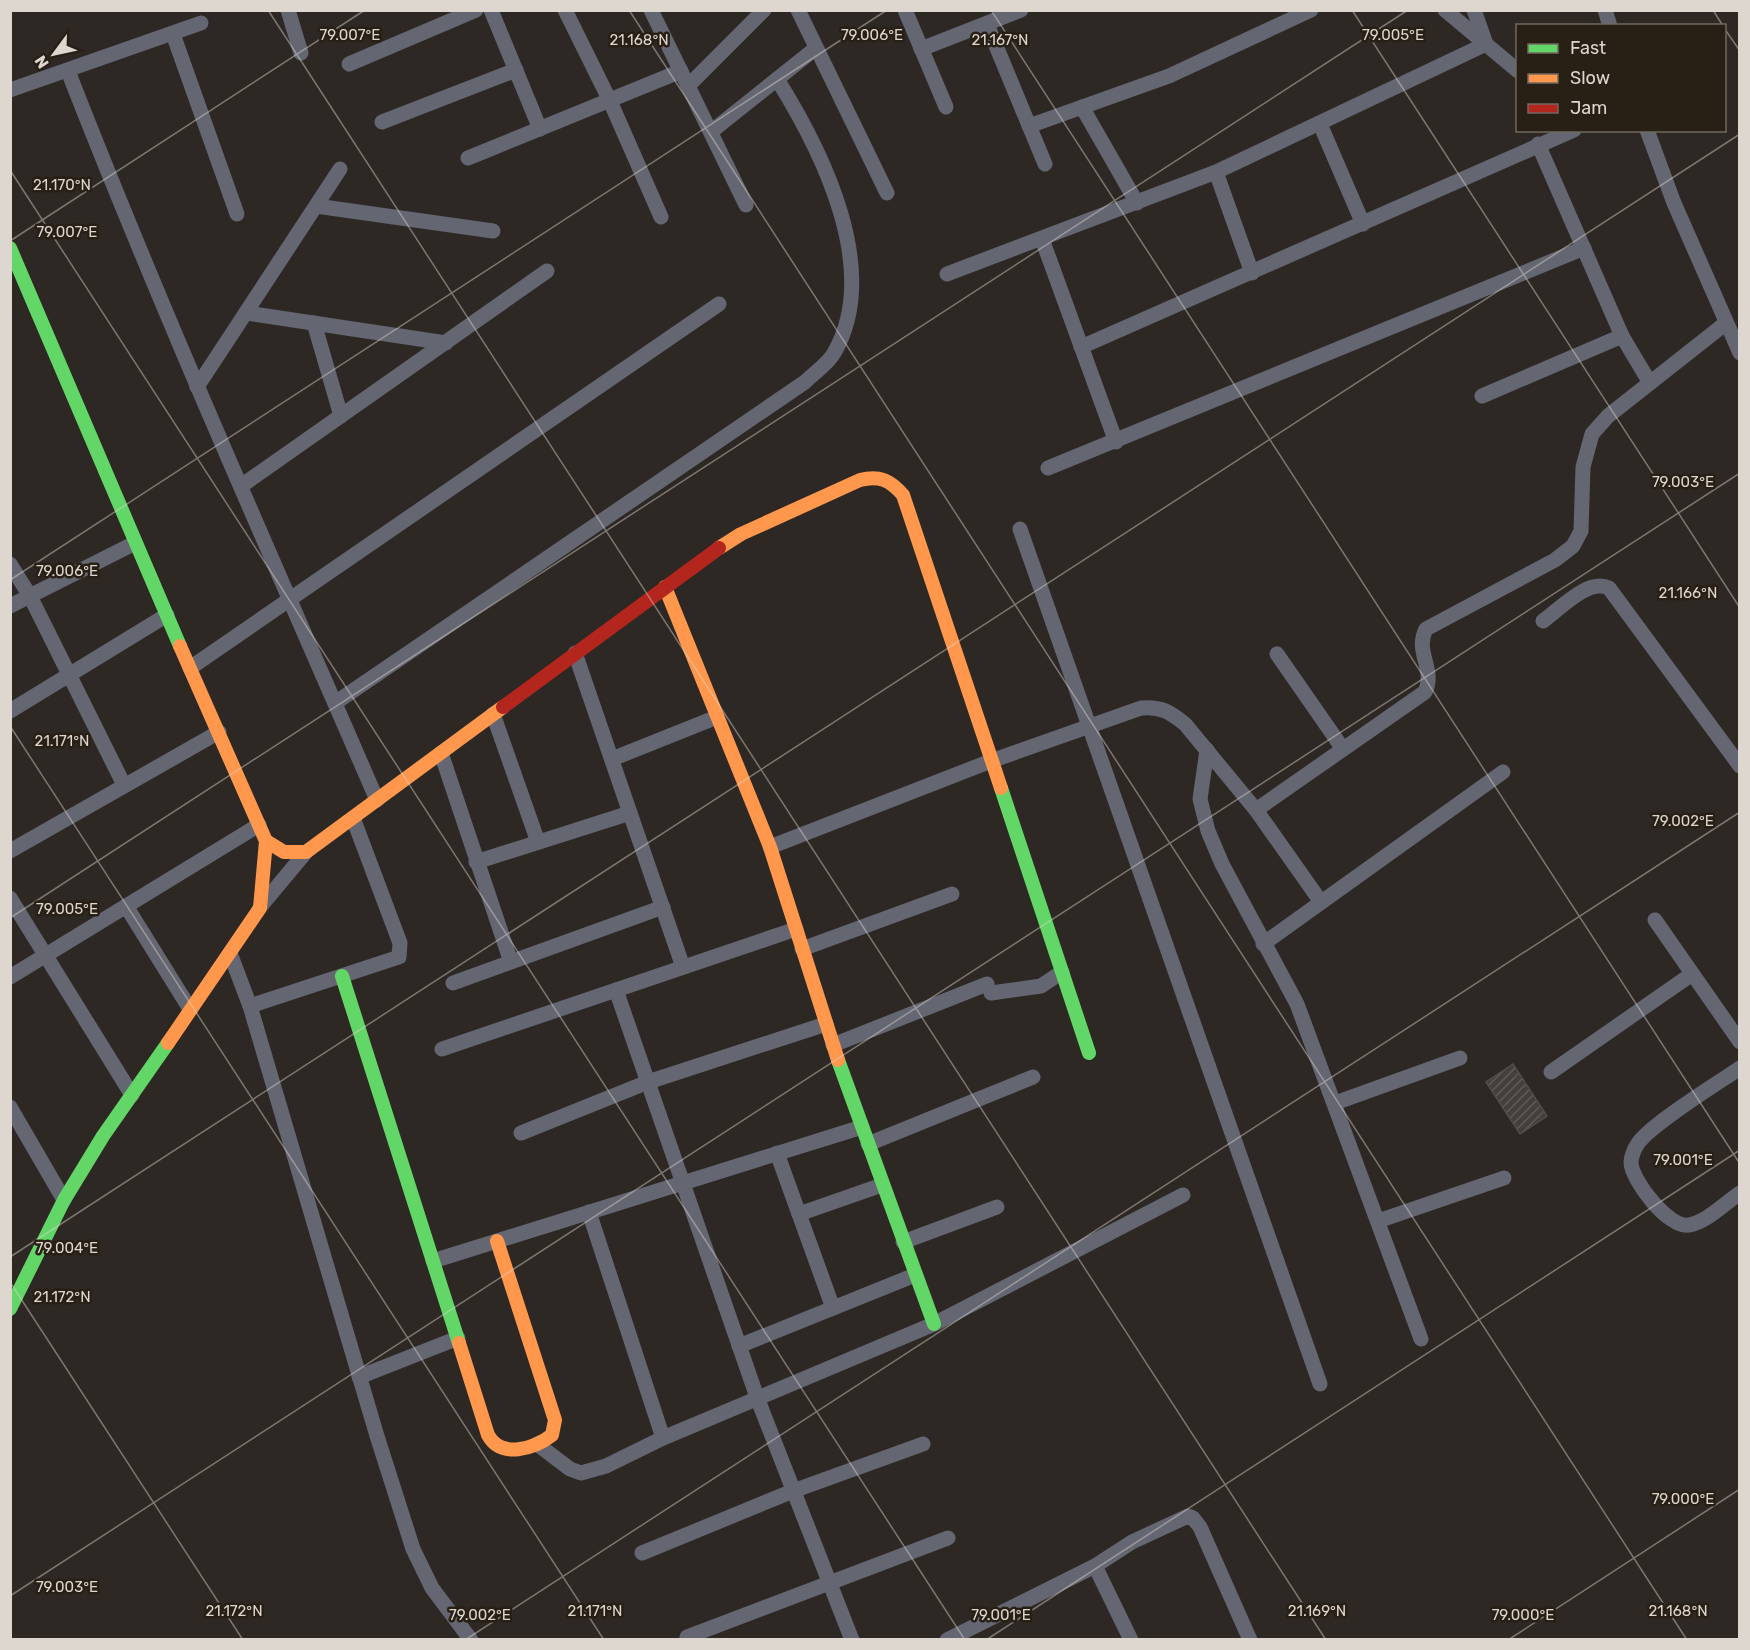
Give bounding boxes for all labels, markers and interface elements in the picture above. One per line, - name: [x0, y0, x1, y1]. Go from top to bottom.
- north arrow: [24, 24, 84, 84]
- legend: [1516, 24, 1726, 132]
- text: 79.007°E: [320, 26, 380, 44]
- text: 79.006°E: [841, 26, 903, 44]
- text: 79.005°E: [1362, 26, 1424, 44]
- text: 21.168°N: [609, 31, 669, 49]
- text: 21.167°N: [972, 31, 1028, 49]
- text: Fast: [1570, 37, 1606, 59]
- text: N: [31, 52, 53, 72]
- text: Slow: [1570, 67, 1610, 89]
- text: Jam: [1570, 97, 1607, 119]
- text: 21.170°N: [33, 176, 91, 194]
- text: 79.007°E: [37, 223, 97, 241]
- text: 79.003°E: [1652, 473, 1714, 491]
- text: 79.006°E: [36, 562, 98, 580]
- text: 21.166°N: [1659, 584, 1717, 602]
- text: 21.171°N: [35, 732, 89, 750]
- text: 79.002°E: [1652, 812, 1714, 830]
- text: 79.005°E: [36, 900, 98, 918]
- text: 79.001°E: [1653, 1151, 1713, 1169]
- text: 79.004°E: [36, 1239, 98, 1257]
- text: 21.172°N: [33, 1288, 91, 1306]
- text: 79.000°E: [1652, 1490, 1714, 1508]
- text: 79.003°E: [36, 1578, 98, 1596]
- text: 21.172°N: [205, 1602, 263, 1620]
- text: 21.171°N: [568, 1602, 622, 1620]
- text: 21.169°N: [1288, 1602, 1346, 1620]
- text: 21.168°N: [1648, 1602, 1708, 1620]
- text: 79.002°E: [449, 1606, 511, 1624]
- text: 79.001°E: [971, 1606, 1031, 1624]
- text: 79.000°E: [1492, 1606, 1554, 1624]

